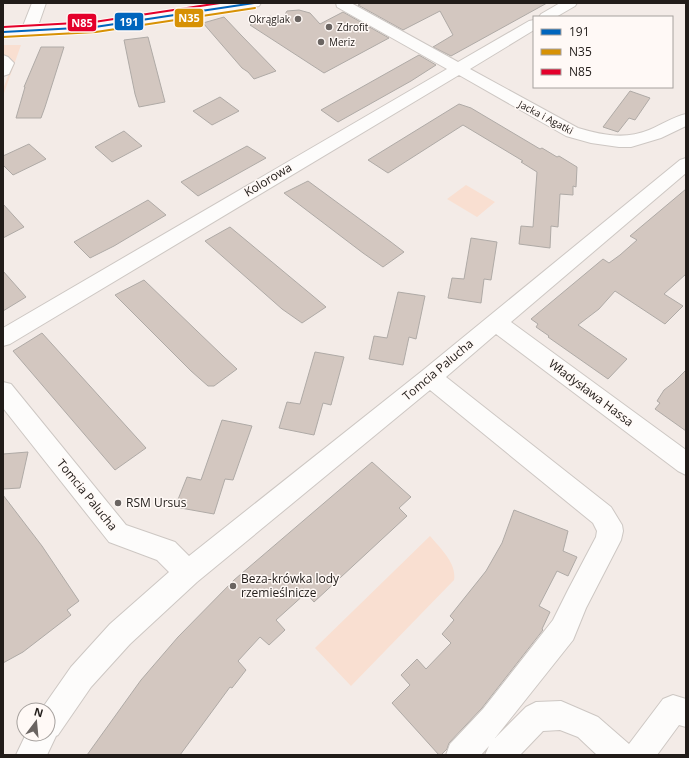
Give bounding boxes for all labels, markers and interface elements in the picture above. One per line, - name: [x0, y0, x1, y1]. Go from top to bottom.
- line badge: N35: [174, 8, 204, 28]
- text: N35: [178, 10, 200, 25]
- line badge: 191: [114, 12, 144, 31]
- place label: Okrąglak: [249, 12, 291, 26]
- line badge: N85: [67, 13, 97, 32]
- text: 191: [120, 14, 138, 29]
- marker: Okrąglak: [293, 14, 303, 24]
- text: N85: [71, 15, 93, 30]
- legend: [533, 16, 673, 88]
- place label: Zdrofit: [337, 20, 369, 34]
- marker: Zdrofit: [324, 22, 334, 32]
- text: 191: [569, 23, 590, 40]
- place label: Meriz: [329, 35, 355, 49]
- marker: Meriz: [316, 37, 326, 47]
- text: N35: [569, 43, 592, 60]
- text: N85: [569, 63, 592, 80]
- street label: Jacka i Agatki: [515, 96, 576, 137]
- street label: Kolorowa: [241, 159, 295, 200]
- street label: Tomcia Palucha: [399, 335, 477, 404]
- street label: Władysława Hassa: [545, 355, 637, 430]
- street label: Tomcia Palucha: [53, 455, 122, 534]
- place label: RSM Ursus: [126, 494, 187, 511]
- marker: RSM Ursus: [113, 498, 123, 508]
- place label: Beza-krówka lody rzemieślnicze: [241, 570, 340, 601]
- marker: Beza-krówka lody rzemieślnicze: [228, 581, 238, 591]
- north arrow: [16, 702, 56, 742]
- text: N: [33, 703, 45, 720]

